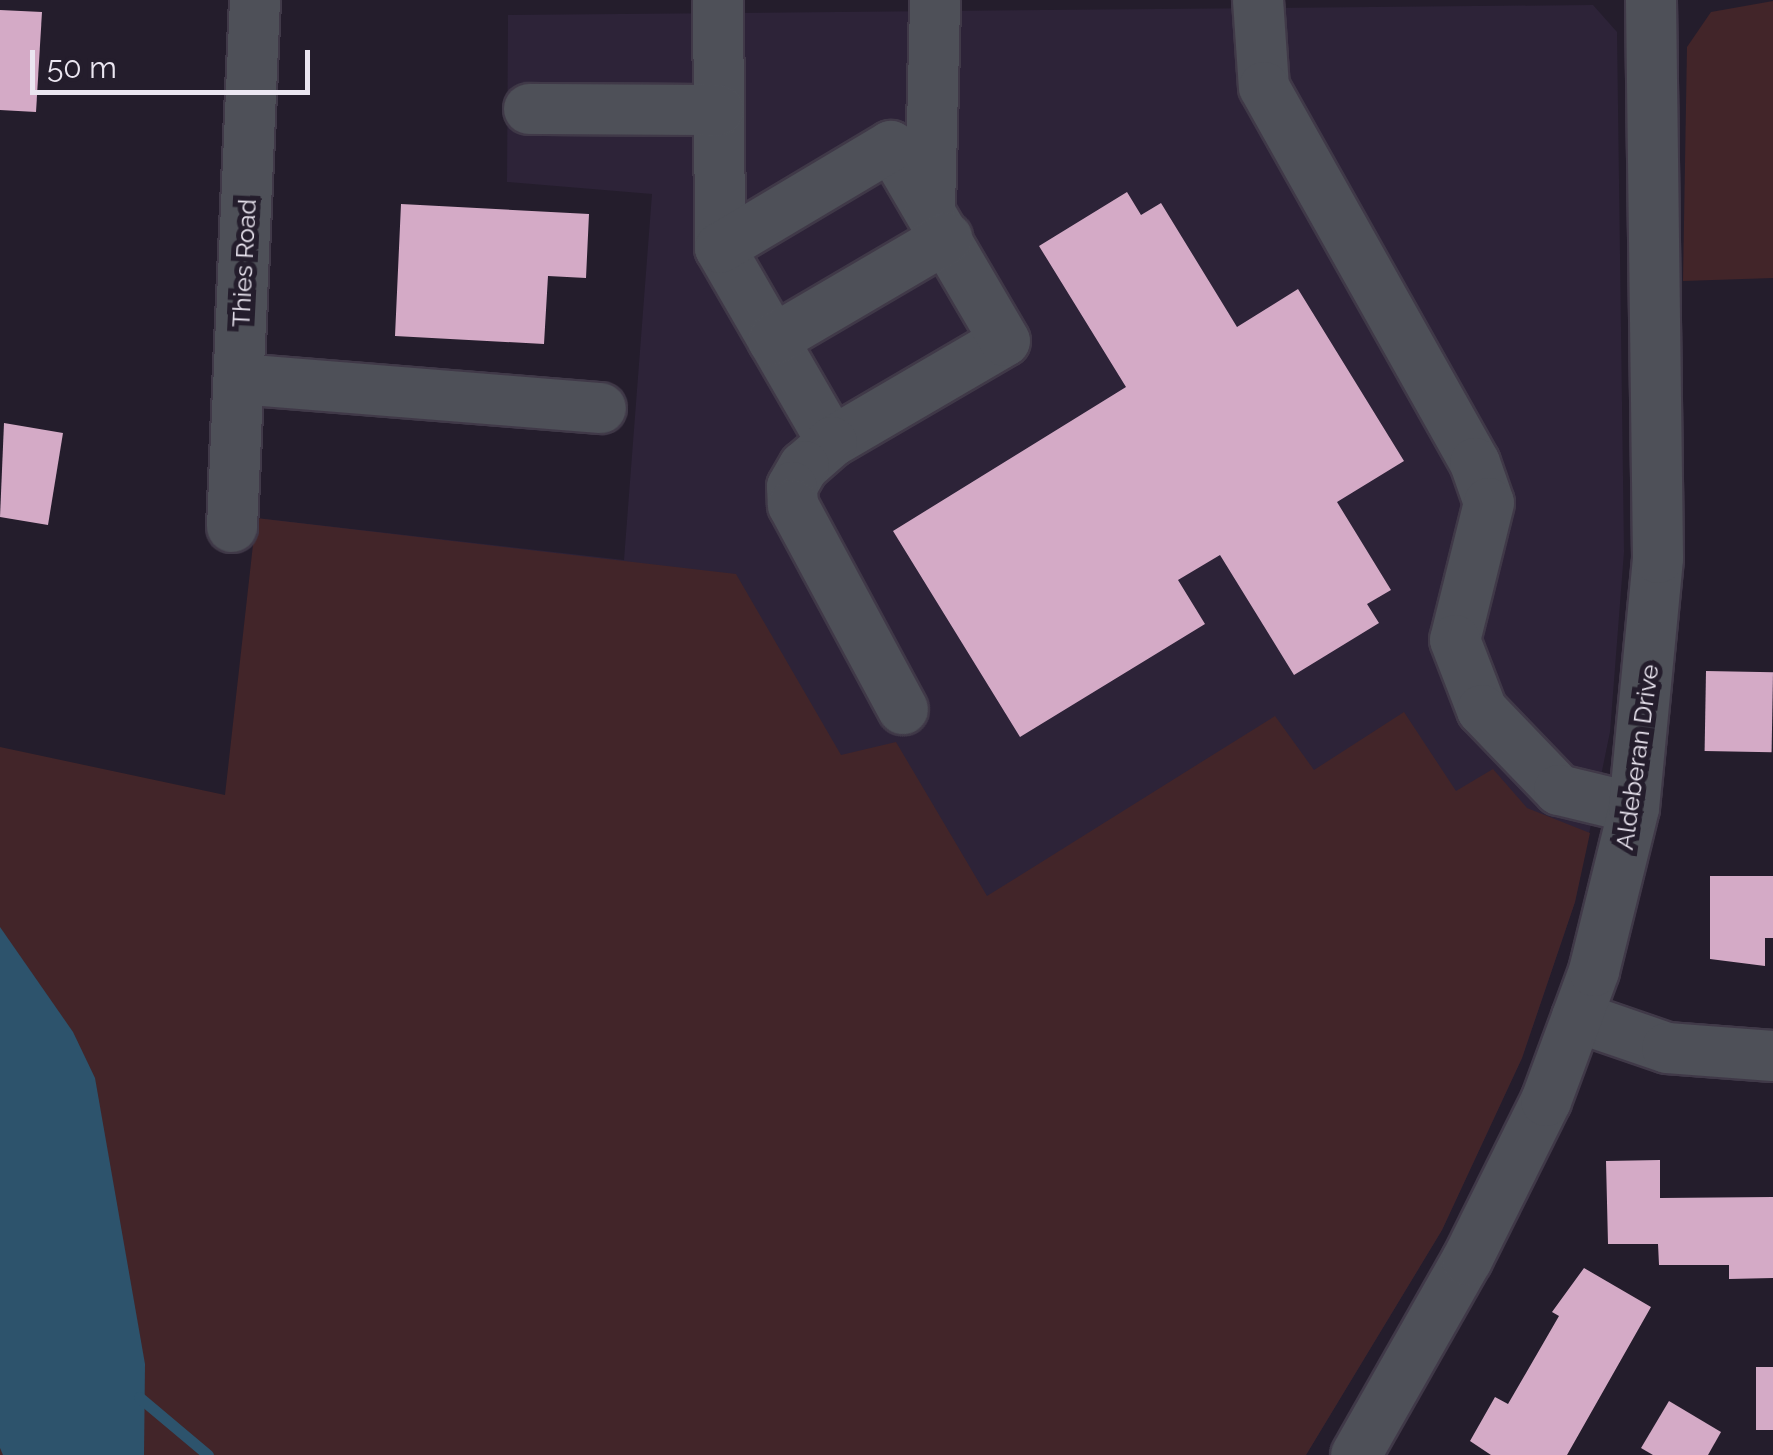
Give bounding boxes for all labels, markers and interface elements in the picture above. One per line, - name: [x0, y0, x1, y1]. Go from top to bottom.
- scale bar: [35, 30, 315, 92]
- text: 50 m: [47, 50, 117, 85]
- street label: Thies Road: [226, 198, 262, 328]
- street label: Aldeberan Drive: [1609, 662, 1665, 852]

